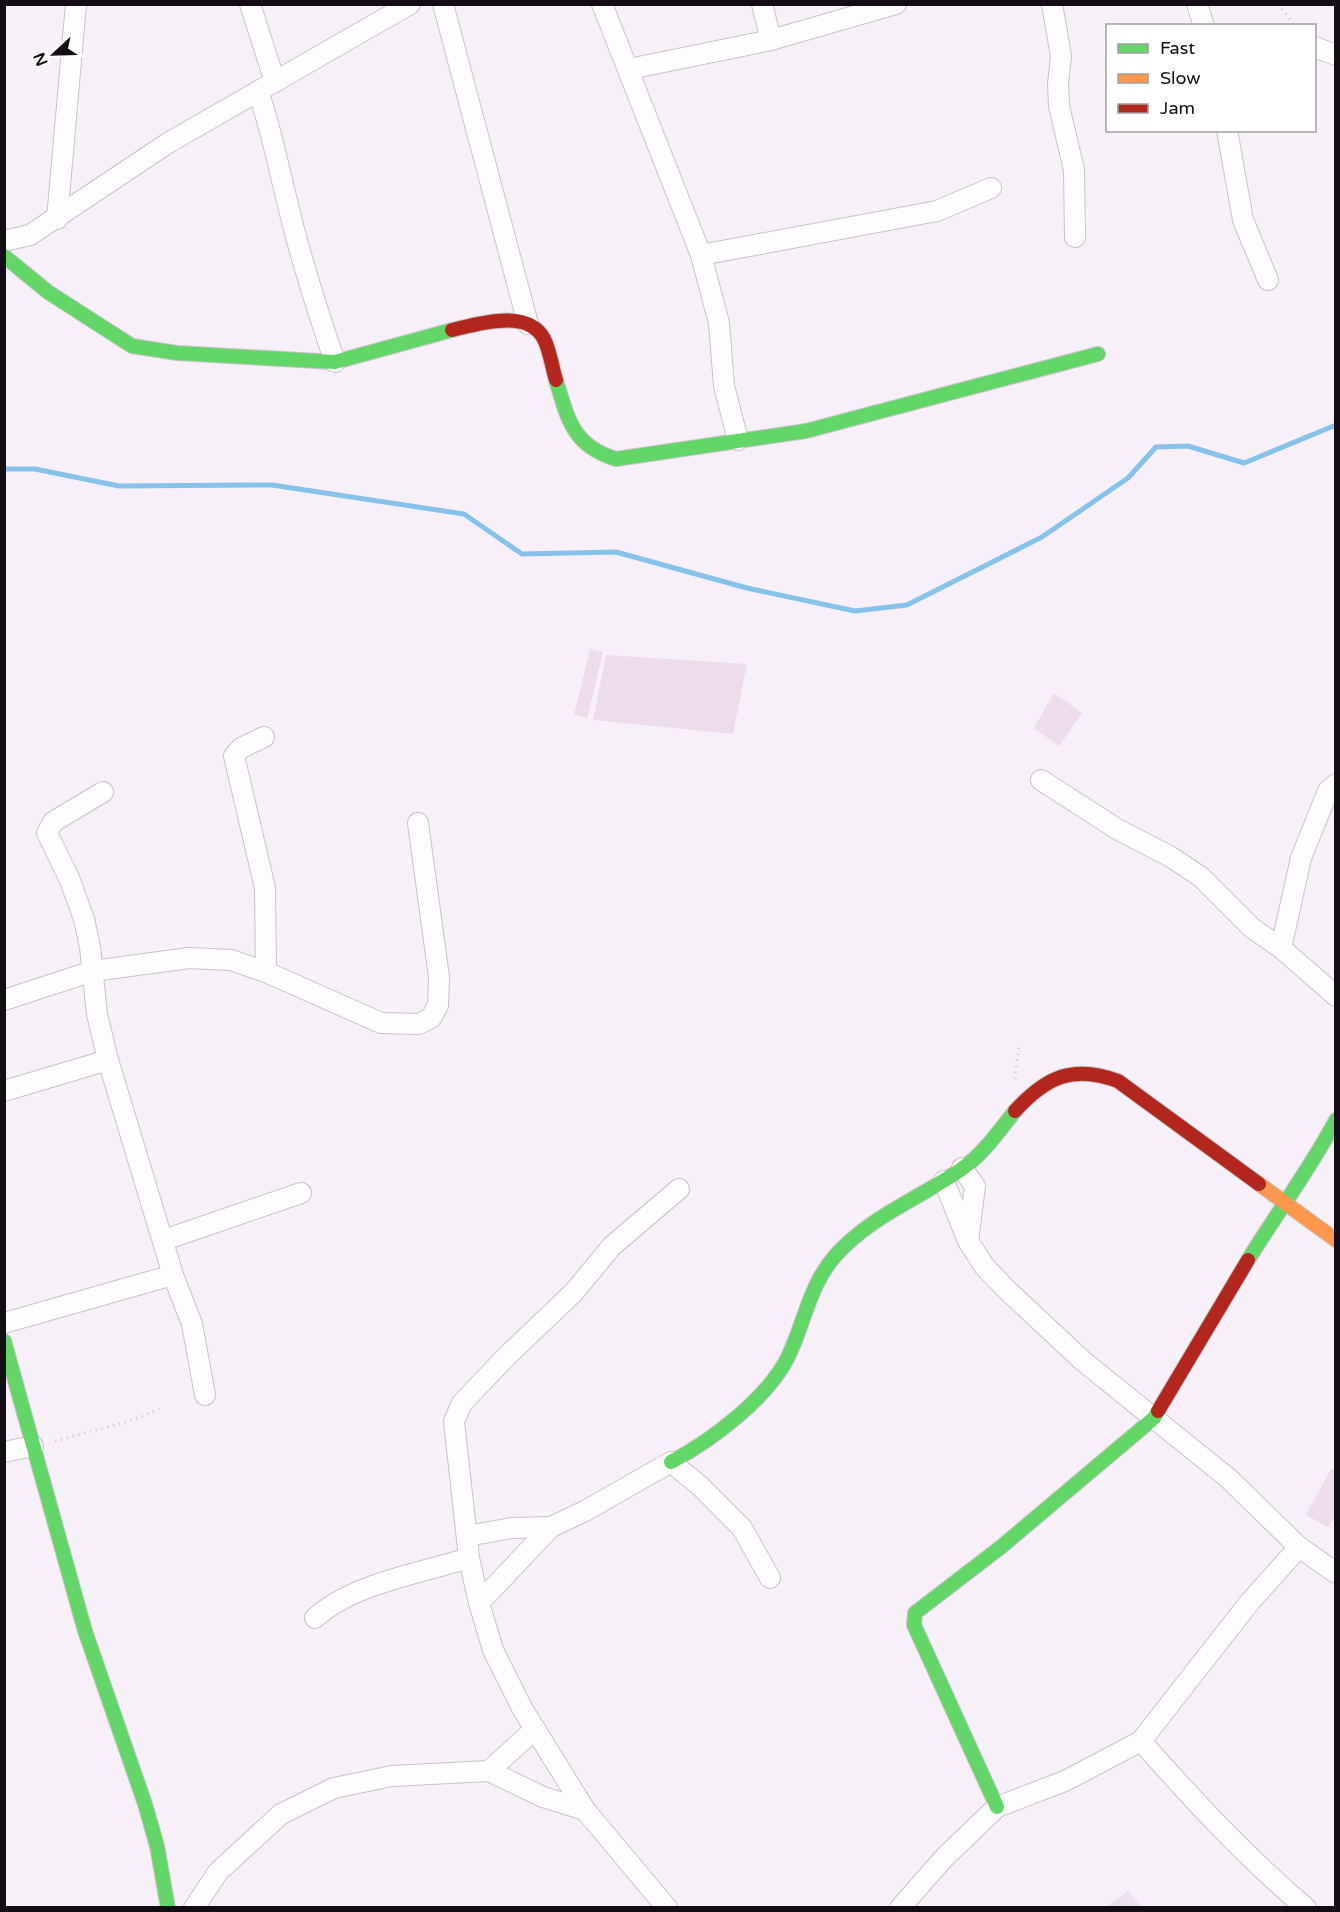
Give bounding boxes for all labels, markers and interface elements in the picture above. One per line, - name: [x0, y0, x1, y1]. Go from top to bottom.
- north arrow: [24, 24, 84, 84]
- legend: [1106, 24, 1316, 132]
- text: Fast: [1160, 37, 1195, 59]
- text: N: [29, 50, 53, 69]
- text: Slow: [1160, 67, 1201, 89]
- text: Jam: [1160, 97, 1195, 119]

